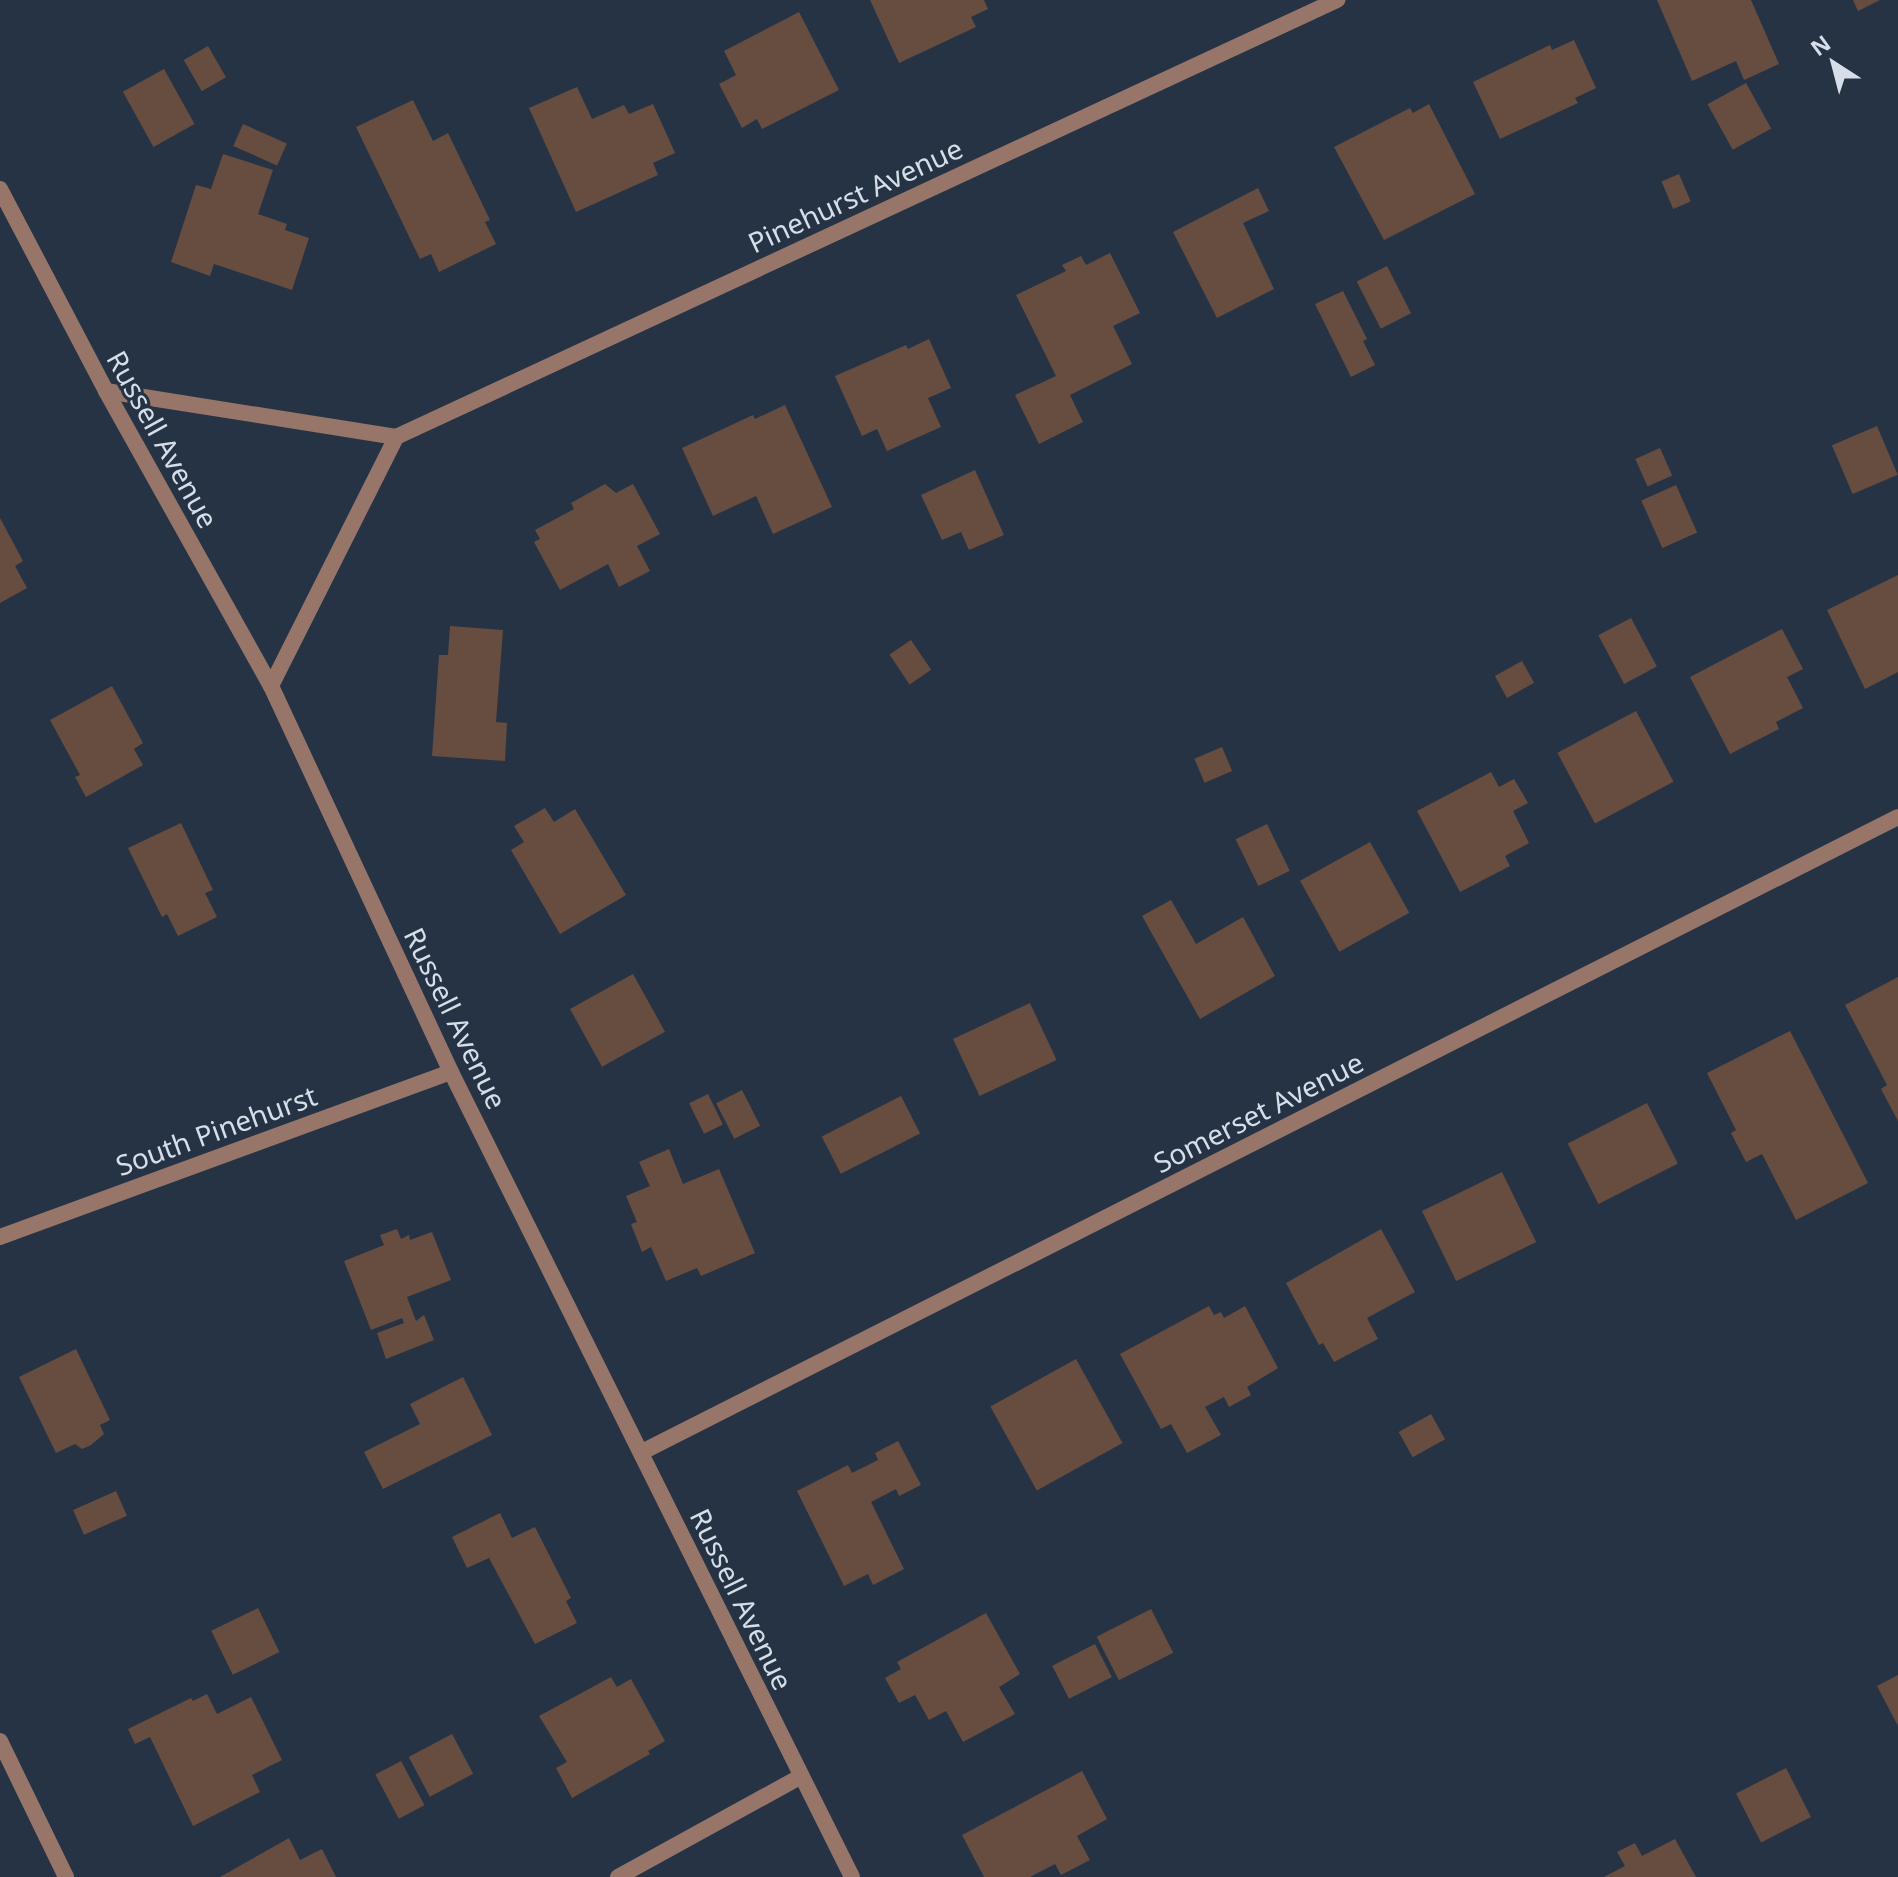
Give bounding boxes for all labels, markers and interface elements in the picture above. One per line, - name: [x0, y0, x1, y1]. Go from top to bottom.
- north arrow: [1794, 24, 1874, 104]
- text: N: [1804, 27, 1836, 62]
- street label: Pinehurst Avenue: [743, 131, 967, 259]
- street label: Russell Avenue: [100, 345, 226, 533]
- street label: Russell Avenue: [398, 922, 514, 1114]
- street label: Somerset Avenue: [1148, 1045, 1368, 1179]
- street label: South Pinehurst: [111, 1078, 321, 1182]
- street label: Russell Avenue: [684, 1503, 800, 1695]

